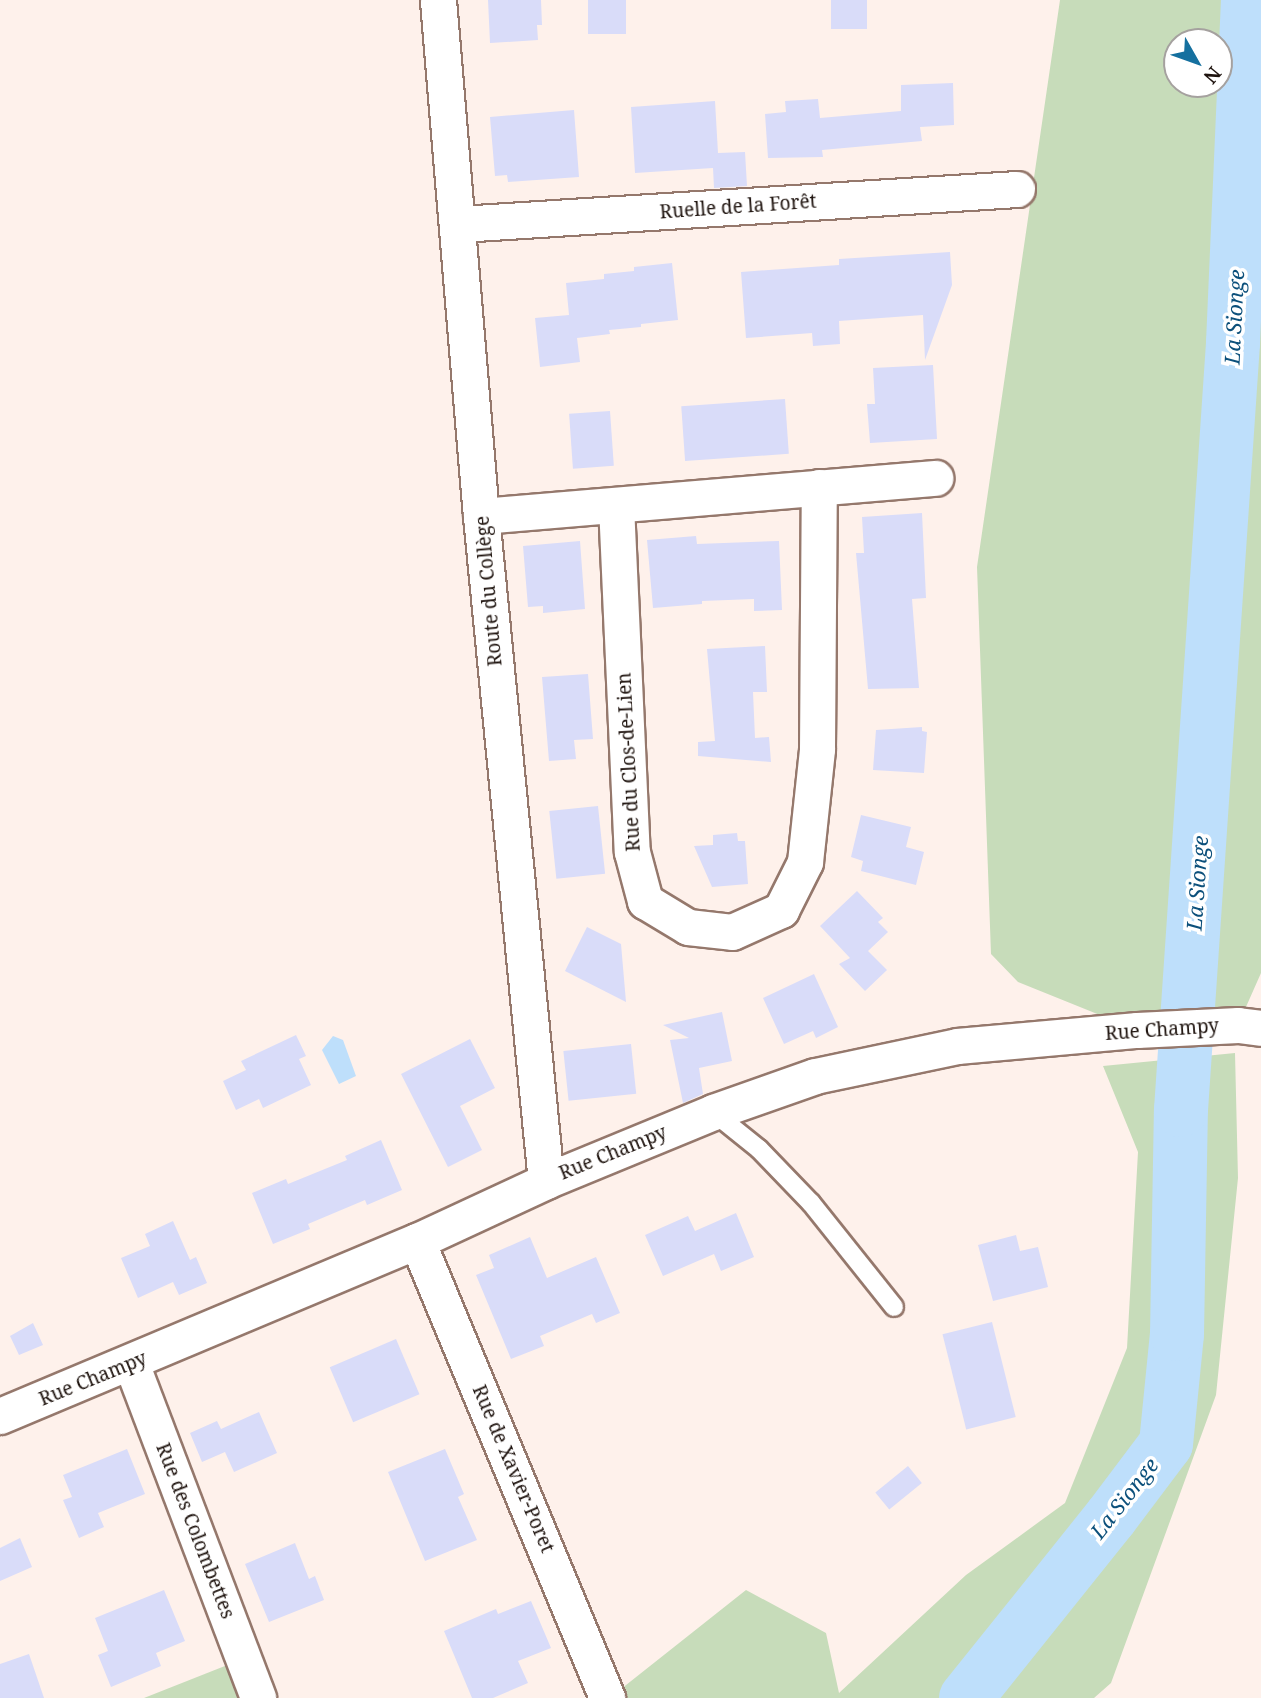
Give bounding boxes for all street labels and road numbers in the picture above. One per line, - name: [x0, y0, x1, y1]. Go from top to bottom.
- street label: Ruelle de la Forêt: [659, 190, 817, 224]
- street label: Route du Collège: [471, 515, 507, 667]
- street label: Rue du Clos-de-Lien: [613, 672, 645, 852]
- street label: Rue Champy: [1104, 1015, 1220, 1045]
- street label: Rue Champy: [556, 1121, 670, 1185]
- street label: Rue Champy: [36, 1347, 150, 1411]
- street label: Rue de Xavier-Poret: [467, 1382, 559, 1556]
- street label: Rue des Colombettes: [151, 1440, 239, 1622]

